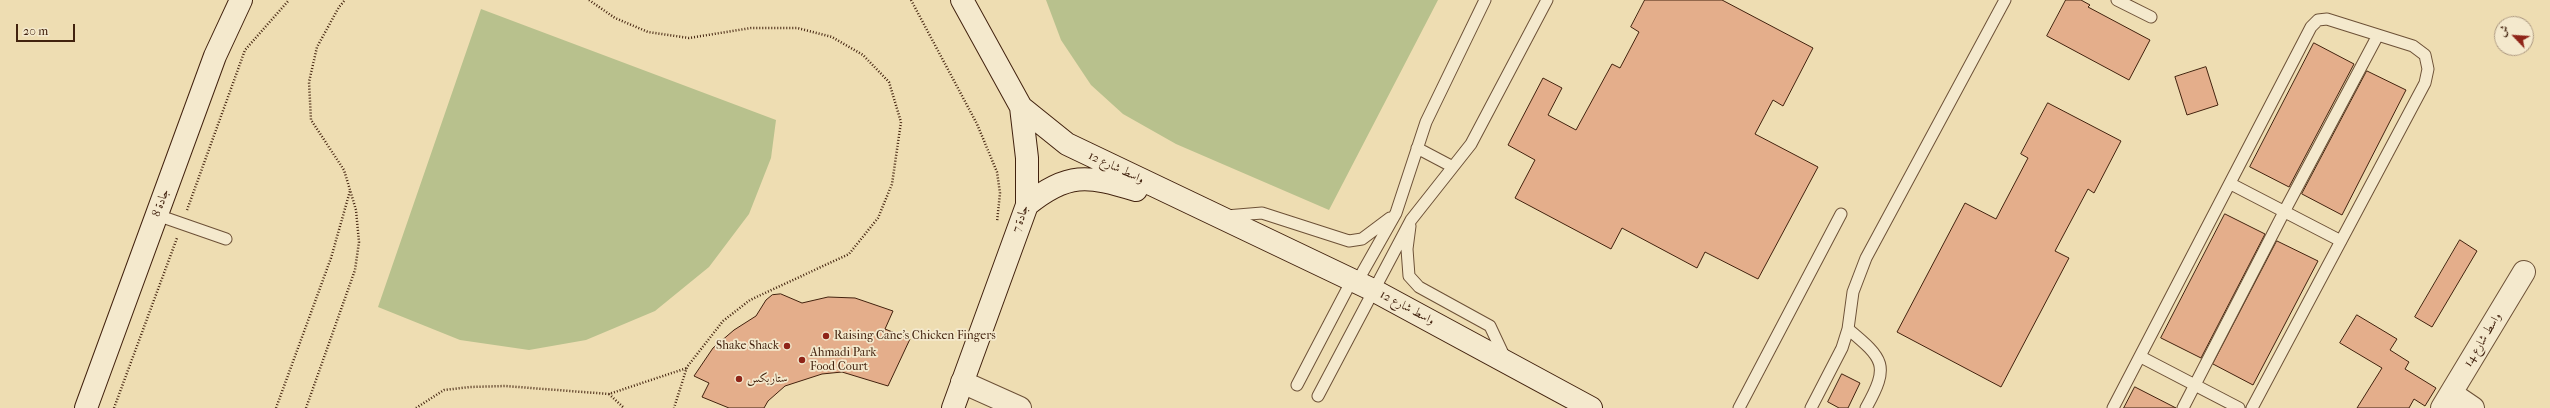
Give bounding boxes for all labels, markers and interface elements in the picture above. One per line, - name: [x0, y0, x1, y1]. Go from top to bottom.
- scale bar: [18, 16, 77, 42]
- north arrow: [2494, 16, 2534, 56]
- text: ش: [2495, 23, 2512, 39]
- text: 20 m: [23, 24, 48, 38]
- street label: واسط شارع 12: [1086, 149, 1146, 187]
- street label: جادة 8: [149, 187, 173, 219]
- street label: جادة 7: [1010, 203, 1032, 235]
- street label: واسط شارع 12: [1377, 288, 1437, 328]
- street label: واسط شارع 14: [2461, 310, 2505, 370]
- place label: Raising Cane’s Chicken Fingers: [834, 329, 996, 343]
- marker: Raising Cane’s Chicken Fingers: [821, 331, 831, 341]
- place label: Shake Shack: [716, 339, 779, 353]
- marker: Shake Shack: [782, 341, 792, 351]
- place label: Ahmadi Park Food Court: [810, 346, 877, 374]
- marker: Ahmadi Park Food Court: [797, 355, 807, 365]
- place label: ستاربكس: [747, 372, 788, 386]
- marker: ستاربكس: [734, 374, 744, 384]

